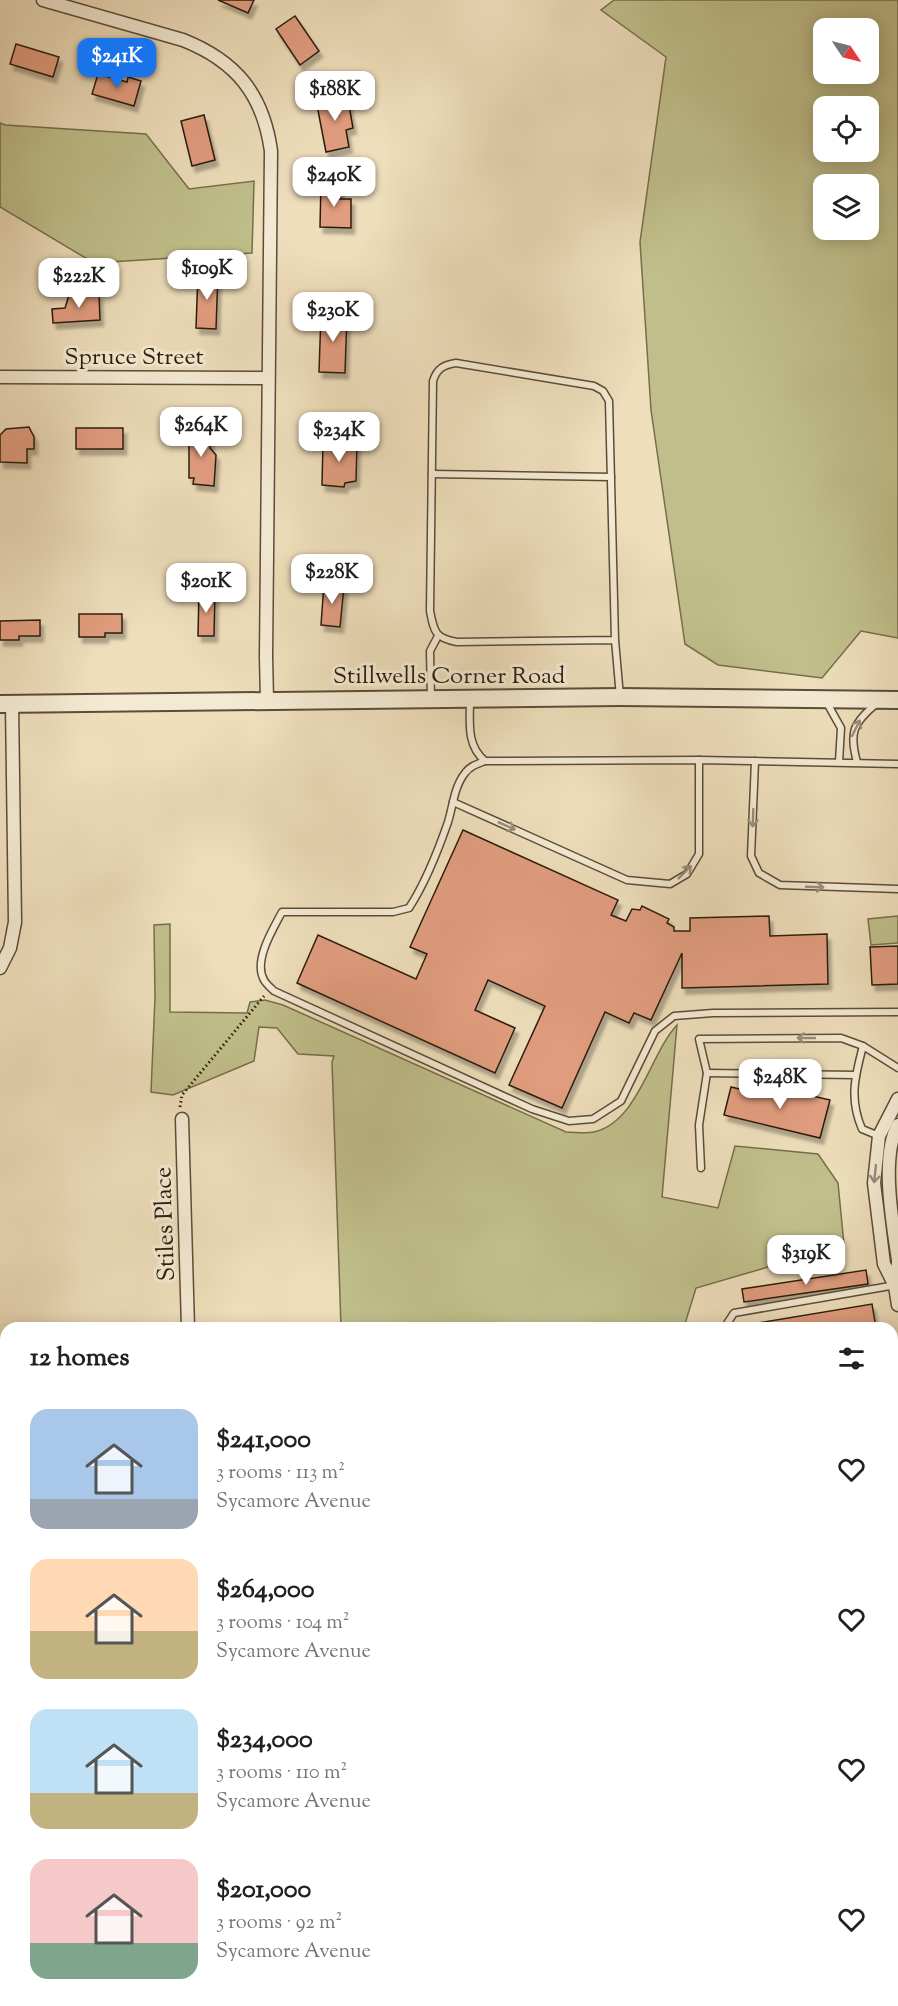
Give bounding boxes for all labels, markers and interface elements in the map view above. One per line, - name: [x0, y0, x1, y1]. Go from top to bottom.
- north arrow: [813, 18, 879, 84]
- map controls: [813, 18, 879, 240]
- pin: $241K: [75, 38, 159, 89]
- text: $241K: [91, 43, 143, 72]
- pin: $188K: [293, 71, 377, 122]
- text: $188K: [309, 76, 361, 105]
- button: locate: [813, 96, 879, 162]
- pin: $240K: [292, 157, 376, 208]
- text: $240K: [307, 162, 361, 191]
- button: layers: [813, 174, 879, 240]
- pin: $109K: [165, 250, 249, 301]
- text: $109K: [181, 255, 233, 284]
- pin: $222K: [37, 258, 121, 309]
- text: $222K: [52, 263, 106, 292]
- pin: $230K: [291, 292, 375, 343]
- text: $230K: [307, 297, 359, 326]
- street label: Spruce Street: [64, 341, 204, 375]
- pin: $264K: [159, 407, 243, 458]
- text: $264K: [174, 412, 228, 441]
- pin: $234K: [297, 412, 381, 463]
- text: $234K: [313, 417, 365, 446]
- pin: $228K: [290, 554, 374, 605]
- text: $228K: [305, 559, 359, 588]
- pin: $201K: [164, 563, 248, 614]
- text: $201K: [180, 568, 232, 597]
- street label: Stillwells Corner Road: [333, 660, 566, 694]
- one-way arrow: [851, 719, 863, 737]
- one-way arrow: [747, 808, 758, 828]
- one-way arrow: [497, 820, 515, 832]
- one-way arrow: [677, 865, 692, 880]
- one-way arrow: [804, 882, 824, 893]
- one-way arrow: [796, 1032, 816, 1044]
- pin: $248K: [738, 1059, 822, 1110]
- text: $248K: [753, 1064, 807, 1093]
- one-way arrow: [869, 1163, 880, 1183]
- street label: Stiles Place: [147, 1166, 185, 1282]
- pin: $319K: [764, 1235, 848, 1286]
- text: $319K: [781, 1240, 831, 1269]
- text: 12 homes: [30, 1340, 129, 1377]
- icon: filters: [835, 1342, 868, 1375]
- text: $241,000: [216, 1422, 311, 1459]
- icon: home: [78, 1433, 150, 1505]
- icon: heart: [835, 1453, 868, 1486]
- text: 3 rooms · 113 m²: [216, 1459, 345, 1488]
- text: Sycamore Avenue: [216, 1488, 371, 1517]
- text: $264,000: [216, 1572, 315, 1609]
- icon: home: [78, 1583, 150, 1655]
- icon: heart: [835, 1603, 868, 1636]
- text: 3 rooms · 104 m²: [216, 1609, 350, 1638]
- text: Sycamore Avenue: [216, 1638, 371, 1667]
- text: $234,000: [216, 1722, 313, 1759]
- icon: home: [78, 1733, 150, 1805]
- icon: heart: [835, 1753, 868, 1786]
- text: 3 rooms · 110 m²: [216, 1759, 347, 1788]
- text: Sycamore Avenue: [216, 1788, 371, 1817]
- text: $201,000: [216, 1872, 311, 1909]
- icon: home: [78, 1883, 150, 1955]
- icon: heart: [835, 1903, 868, 1936]
- text: 3 rooms · 92 m²: [216, 1909, 342, 1938]
- text: Sycamore Avenue: [216, 1938, 371, 1967]

